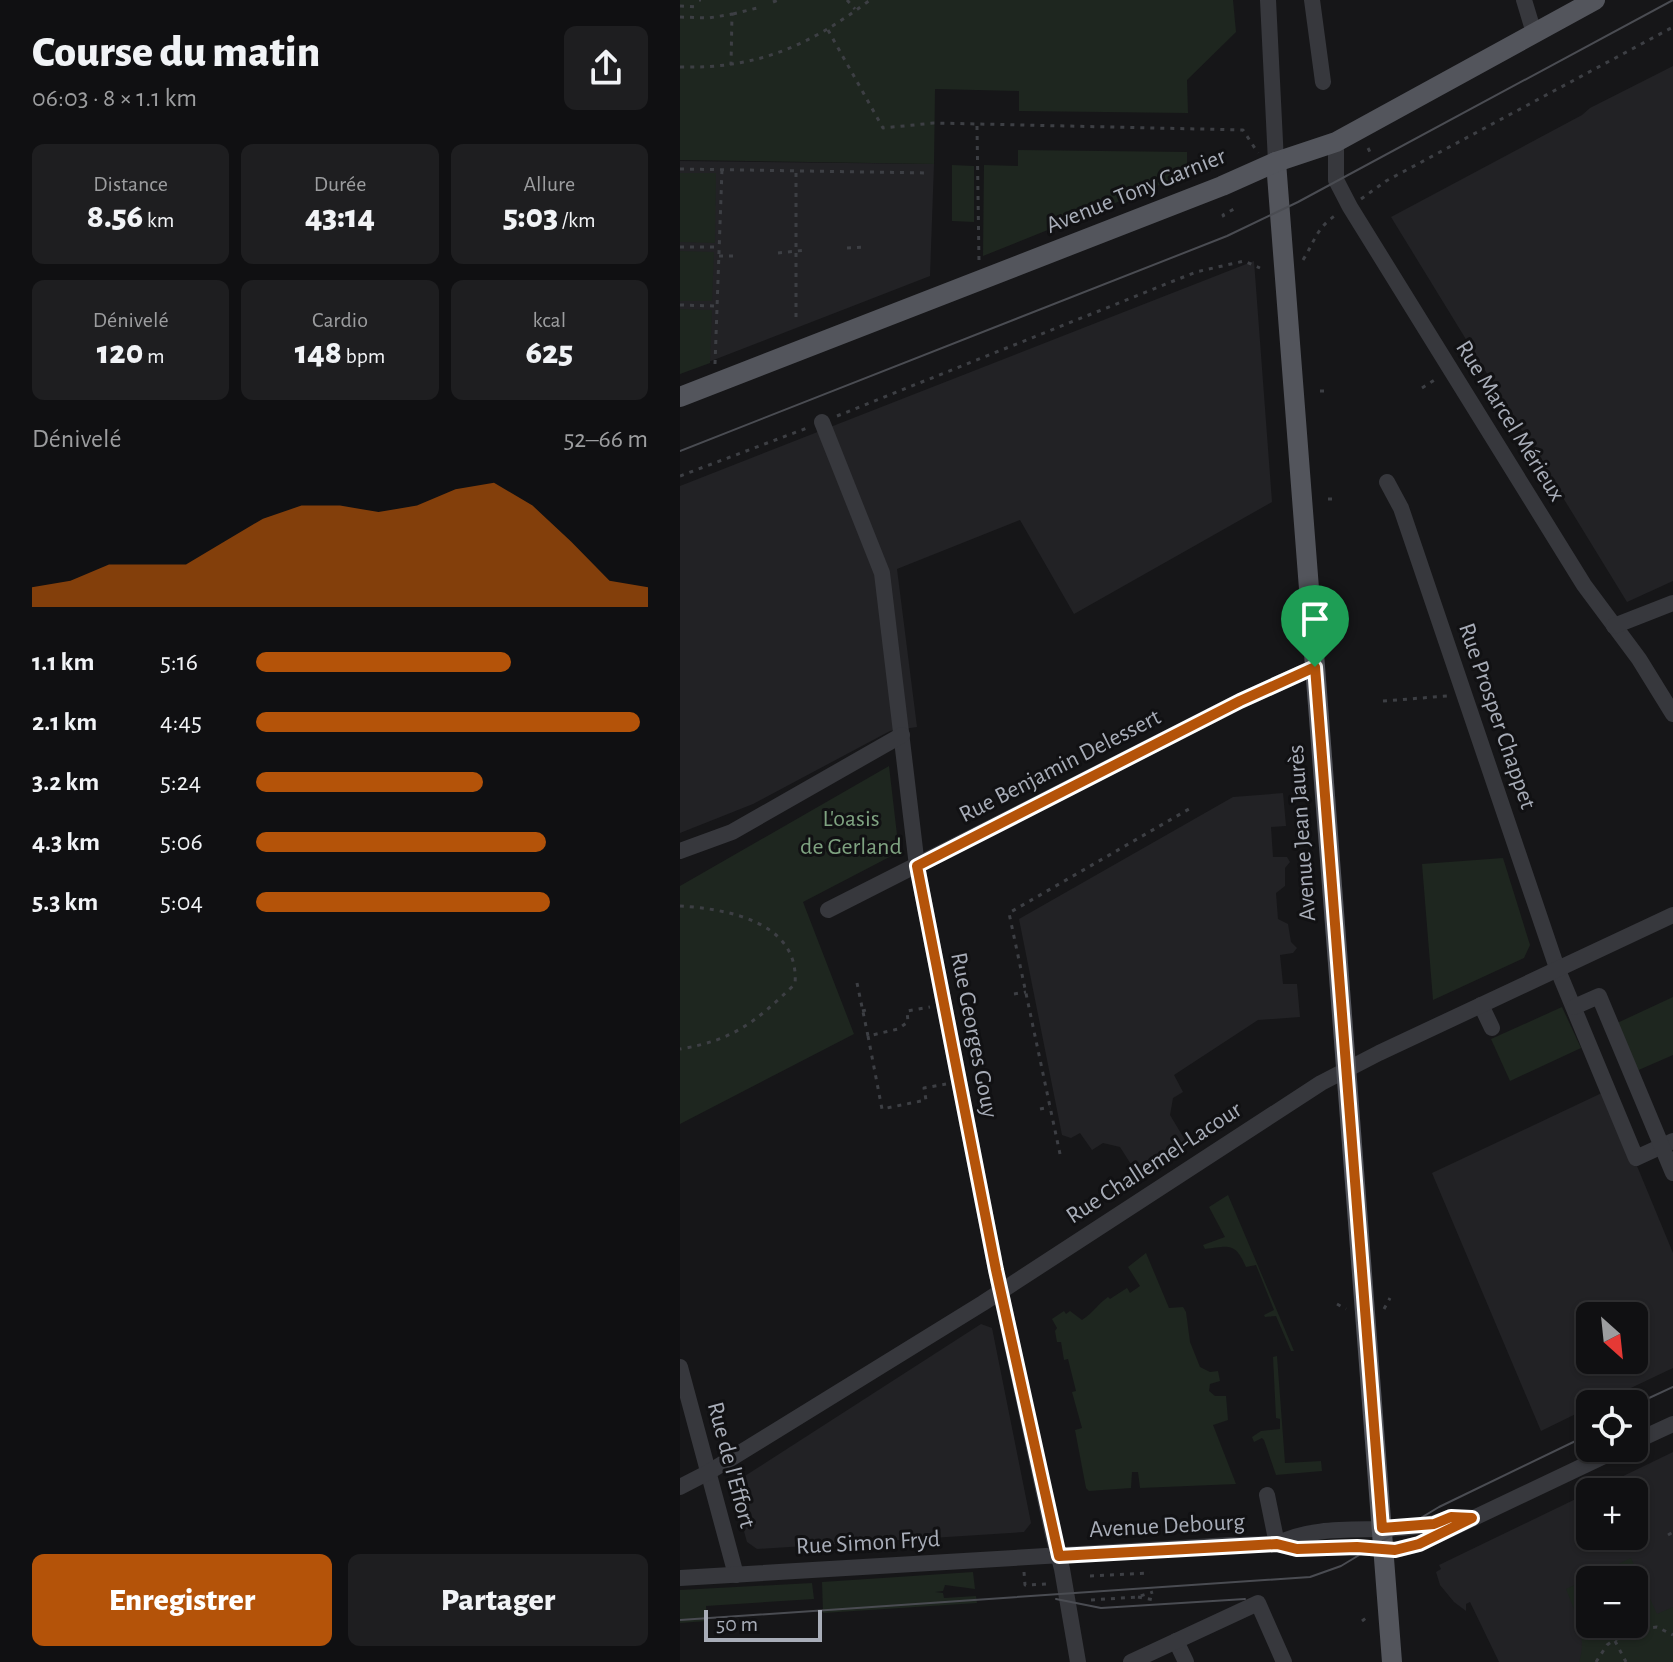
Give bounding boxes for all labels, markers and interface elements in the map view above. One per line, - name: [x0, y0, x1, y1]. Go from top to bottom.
- button: share: [564, 26, 648, 110]
- text: Course du matin: [32, 31, 320, 75]
- text: 06:03 · 8 × 1.1 km: [32, 85, 197, 111]
- street label: Avenue Tony Garnier: [1043, 144, 1230, 238]
- text: Distance: [93, 173, 168, 195]
- text: Durée: [314, 173, 366, 195]
- text: Allure: [523, 173, 575, 195]
- text: 8.56: [87, 200, 143, 234]
- text: 43:14: [305, 200, 375, 234]
- text: 5:03: [503, 200, 558, 234]
- text: km: [143, 209, 174, 231]
- text: /km: [558, 209, 596, 231]
- text: Dénivelé: [93, 309, 169, 331]
- text: Cardio: [312, 309, 368, 331]
- text: kcal: [533, 309, 566, 331]
- text: 120: [97, 336, 143, 370]
- text: 148: [295, 336, 342, 370]
- text: 625: [525, 336, 573, 370]
- street label: Rue Marcel Mérieux: [1451, 336, 1569, 506]
- text: m: [143, 345, 164, 367]
- text: bpm: [342, 345, 385, 367]
- text: Dénivelé: [32, 426, 122, 452]
- text: 52–66 m: [563, 426, 648, 452]
- pin: [1281, 585, 1349, 667]
- icon: arrive: [1293, 597, 1337, 641]
- street label: Rue Prosper Chappet: [1454, 620, 1540, 812]
- text: 1.1 km: [32, 649, 94, 675]
- text: 5:16: [160, 649, 198, 675]
- street label: Rue Benjamin Delessert: [955, 705, 1165, 827]
- text: 2.1 km: [32, 709, 97, 735]
- text: 4:45: [160, 709, 202, 735]
- street label: Avenue Jean Jaurès: [1284, 744, 1320, 922]
- text: 3.2 km: [32, 769, 99, 795]
- text: 5:24: [160, 769, 201, 795]
- park label: L'oasis de Gerland: [800, 807, 902, 859]
- text: 4.3 km: [32, 829, 100, 855]
- text: 5:06: [160, 829, 203, 855]
- text: 5.3 km: [32, 889, 98, 915]
- text: 5:04: [160, 889, 203, 915]
- street label: Rue Georges Gouy: [946, 950, 1002, 1120]
- street label: Rue Challemel-Lacour: [1062, 1097, 1246, 1229]
- north arrow: [1576, 1302, 1648, 1374]
- map controls: [1576, 1302, 1648, 1638]
- button: locate: [1576, 1390, 1648, 1462]
- street label: Rue de l'Effort: [703, 1399, 759, 1531]
- button: +: [1576, 1478, 1648, 1550]
- street label: Avenue Debourg: [1088, 1510, 1246, 1542]
- street label: Rue Simon Fryd: [795, 1527, 941, 1559]
- button: Enregistrer: [32, 1554, 332, 1646]
- button: Partager: [348, 1554, 648, 1646]
- button: −: [1576, 1566, 1648, 1638]
- scale bar: [704, 1606, 822, 1642]
- text: 50 m: [716, 1613, 758, 1635]

